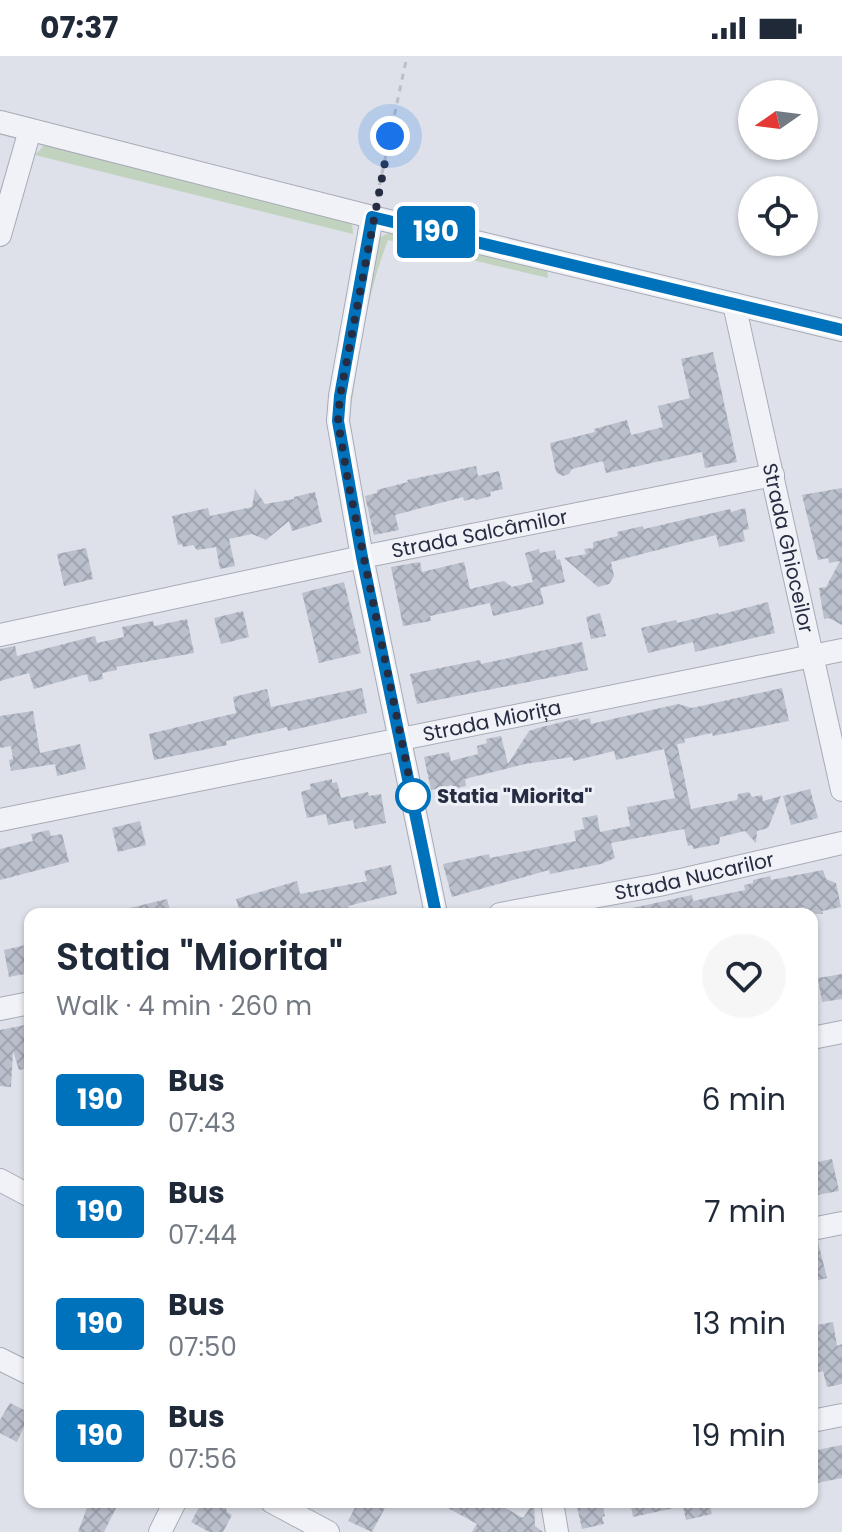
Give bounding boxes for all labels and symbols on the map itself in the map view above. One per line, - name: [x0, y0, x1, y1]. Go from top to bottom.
- north arrow: [738, 80, 818, 160]
- your location: [370, 116, 410, 156]
- line badge: 190: [390, 206, 482, 258]
- street label: Strada Ghioceilor: [756, 460, 821, 636]
- street label: Strada Salcâmilor: [389, 502, 570, 565]
- street label: Strada Miorița: [420, 693, 564, 748]
- marker: Statia "Miorita": [396, 779, 430, 813]
- place label: Statia "Miorita": [437, 782, 592, 810]
- street label: Strada Nucarilor: [612, 845, 777, 907]

